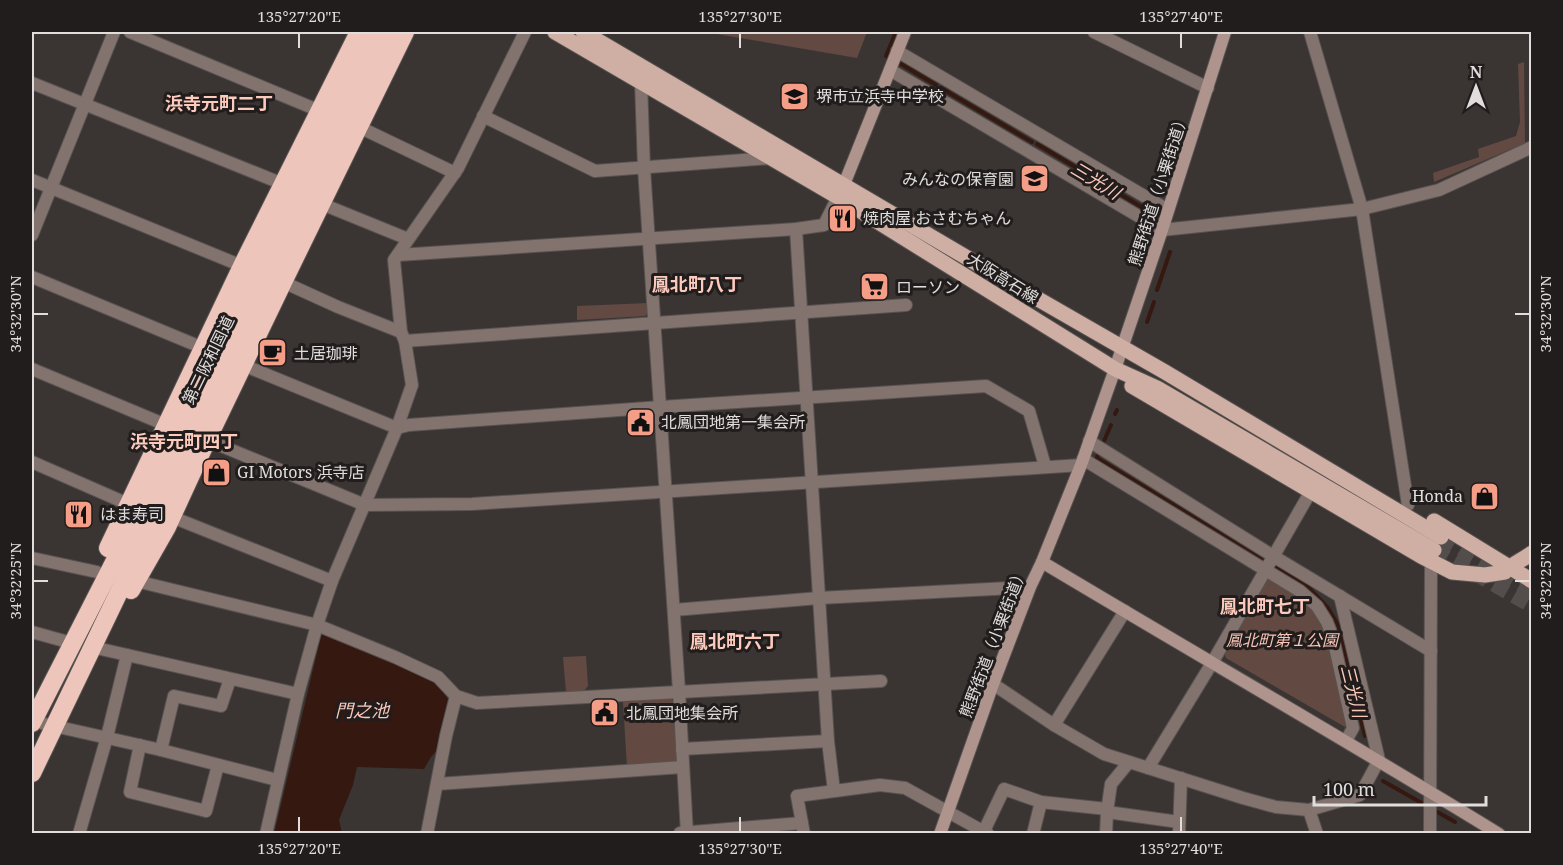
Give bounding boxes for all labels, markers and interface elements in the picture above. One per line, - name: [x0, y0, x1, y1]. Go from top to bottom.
- text: 135°27'20"E: [257, 6, 341, 26]
- text: 135°27'30"E: [698, 6, 782, 26]
- text: 135°27'40"E: [1139, 6, 1223, 26]
- north arrow: [1446, 57, 1506, 117]
- text: N: [1470, 61, 1483, 83]
- school or university icon: 堺市立浜寺中学校: [779, 80, 811, 112]
- place label: 堺市立浜寺中学校: [816, 85, 944, 107]
- district label: 浜寺元町二丁: [165, 91, 273, 115]
- street label: 熊野街道（小栗街道）: [1123, 110, 1193, 268]
- water label: 三光川: [1067, 156, 1127, 205]
- school or university icon: みんなの保育園: [1019, 163, 1051, 195]
- place label: みんなの保育園: [902, 168, 1014, 190]
- restaurant icon: 焼肉屋 おさむちゃん: [826, 202, 858, 234]
- place label: 焼肉屋 おさむちゃん: [863, 207, 1011, 229]
- street label: 大阪高石線: [963, 247, 1043, 309]
- supermarket icon: ローソン: [859, 271, 891, 303]
- district label: 鳳北町八丁: [652, 272, 742, 296]
- text: 34°32'30"N: [5, 275, 25, 353]
- text: 34°32'30"N: [1535, 275, 1555, 353]
- place label: ローソン: [896, 276, 960, 298]
- street label: 第二阪和国道: [177, 312, 239, 408]
- cafe icon: 土居珈琲: [257, 337, 289, 369]
- place label: 土居珈琲: [294, 342, 358, 364]
- public building icon: 北鳳団地第一集会所: [624, 406, 656, 438]
- place label: 北鳳団地第一集会所: [661, 411, 805, 433]
- district label: 浜寺元町四丁: [130, 429, 238, 453]
- shop icon: GI Motors 浜寺店: [200, 456, 232, 488]
- place label: GI Motors 浜寺店: [237, 461, 364, 483]
- shop icon: Honda: [1468, 480, 1500, 512]
- place label: Honda: [1412, 485, 1463, 507]
- restaurant icon: はま寿司: [63, 498, 95, 530]
- place label: はま寿司: [100, 503, 164, 525]
- text: 34°32'25"N: [5, 542, 25, 620]
- text: 34°32'25"N: [1535, 542, 1555, 620]
- street label: 熊野街道（小栗街道）: [954, 563, 1032, 721]
- district label: 鳳北町七丁: [1220, 594, 1310, 618]
- district label: 鳳北町六丁: [690, 629, 780, 653]
- park label: 鳳北町第１公園: [1226, 629, 1340, 651]
- water label: 三光川: [1336, 662, 1373, 722]
- public building icon: 北鳳団地集会所: [589, 697, 621, 729]
- water label: 門之池: [335, 698, 391, 722]
- place label: 北鳳団地集会所: [626, 702, 738, 724]
- scale bar: [1314, 769, 1486, 807]
- text: 100 m: [1323, 777, 1375, 801]
- text: 135°27'20"E: [257, 838, 341, 858]
- text: 135°27'30"E: [698, 838, 782, 858]
- text: 135°27'40"E: [1139, 838, 1223, 858]

